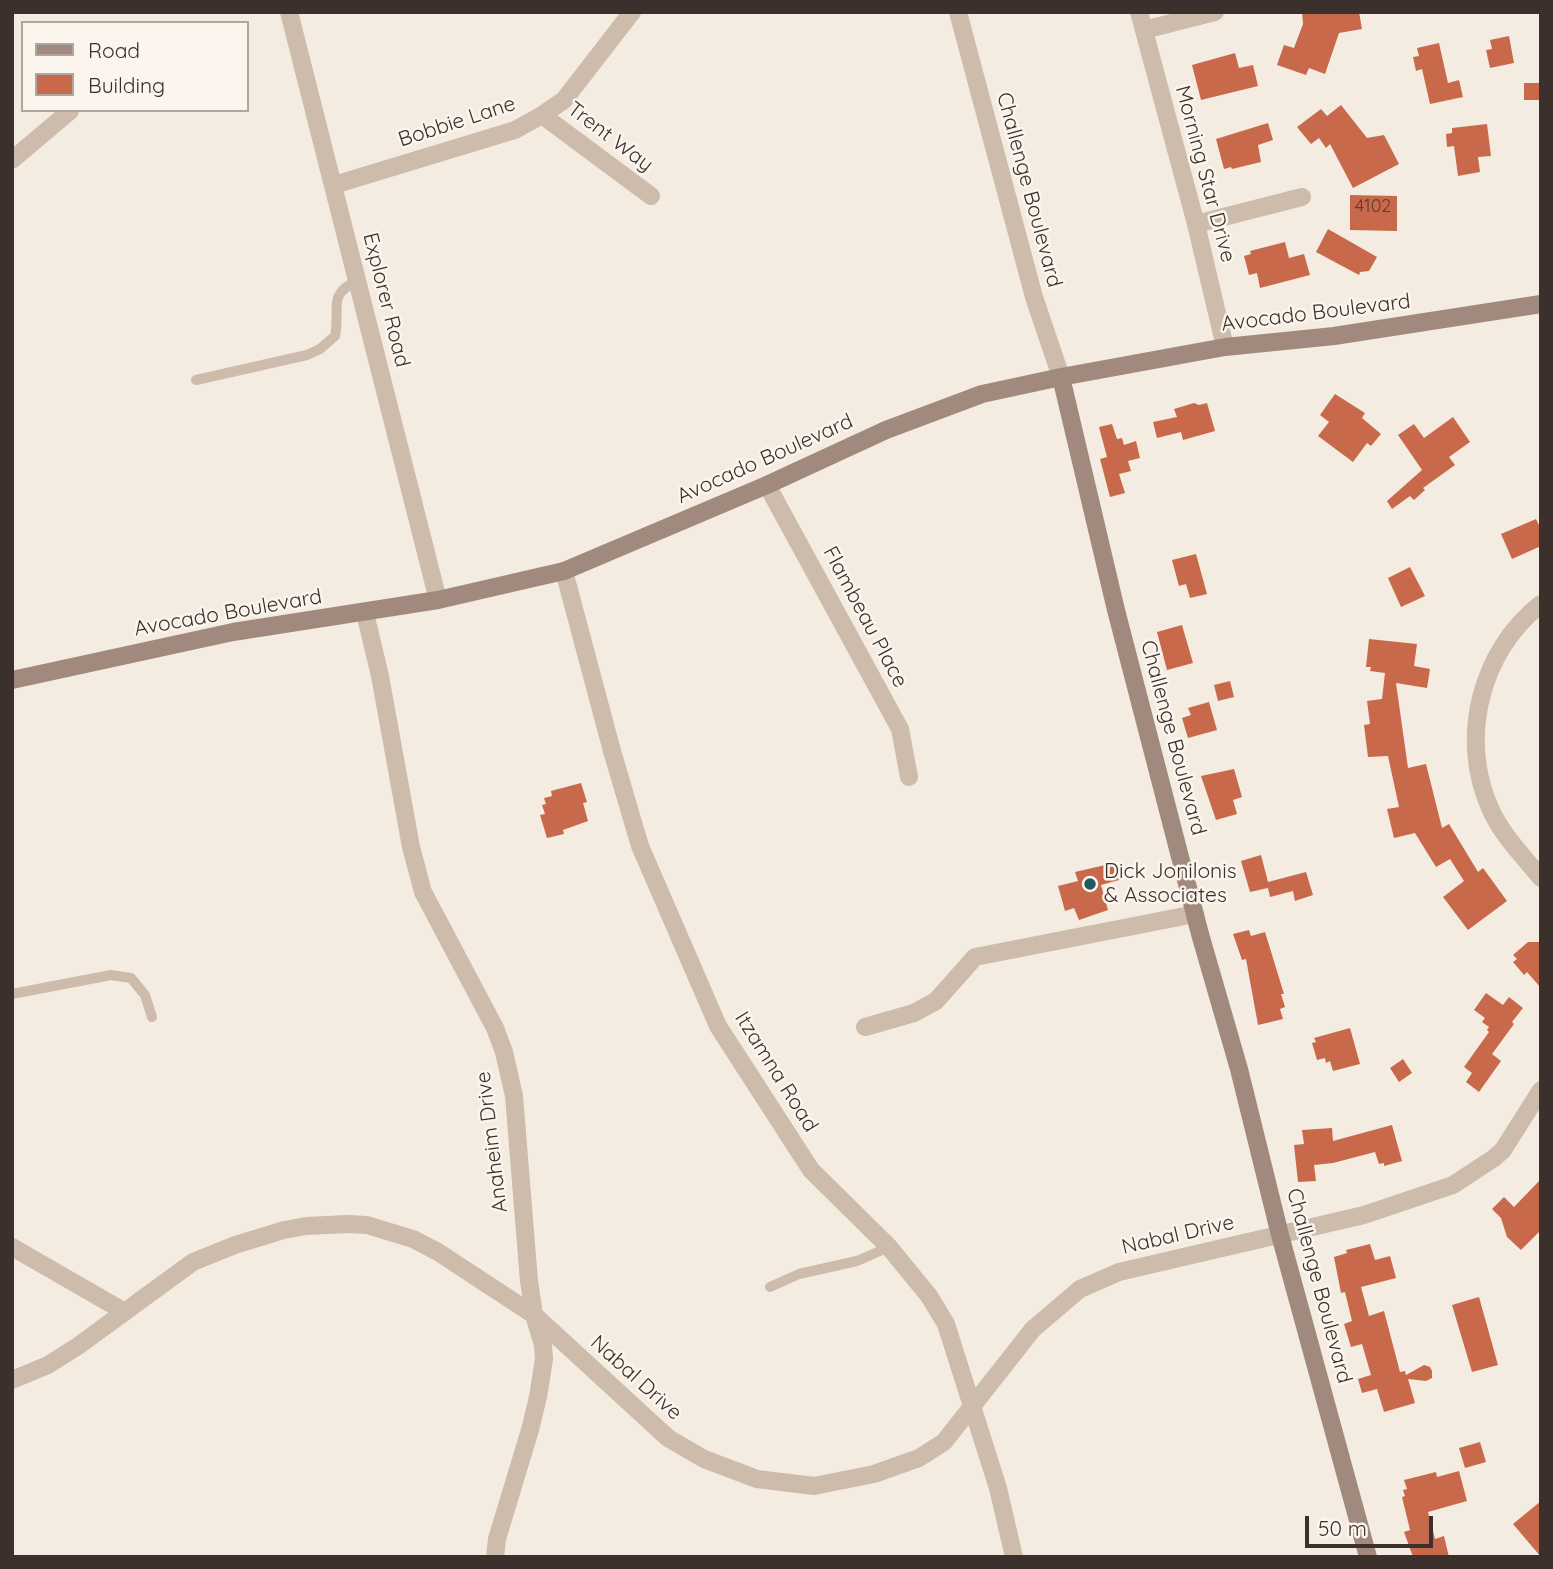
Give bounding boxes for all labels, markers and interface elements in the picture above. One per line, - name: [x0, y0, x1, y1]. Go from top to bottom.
- legend: [21, 21, 248, 112]
- text: Road: [88, 37, 140, 63]
- text: Building: [88, 72, 165, 98]
- street label: Morning Star Drive: [1169, 83, 1241, 265]
- street label: Challenge Boulevard: [991, 90, 1067, 290]
- street label: Bobbie Lane: [395, 91, 519, 153]
- street label: Trent Way: [562, 97, 658, 177]
- house number: 4102: [1355, 196, 1391, 218]
- street label: Explorer Road: [357, 230, 415, 370]
- street label: Avocado Boulevard: [1220, 289, 1412, 337]
- street label: Avocado Boulevard: [673, 409, 857, 509]
- street label: Flambeau Place: [817, 542, 913, 692]
- street label: Avocado Boulevard: [132, 584, 324, 642]
- street label: Challenge Boulevard: [1135, 638, 1211, 838]
- place label: Dick Jonilonis & Associates: [1104, 859, 1237, 909]
- marker: Dick Jonilonis & Associates: [1082, 876, 1098, 892]
- street label: Itzamna Road: [729, 1007, 823, 1137]
- street label: Anaheim Drive: [471, 1070, 513, 1214]
- street label: Challenge Boulevard: [1281, 1186, 1357, 1386]
- street label: Nabal Drive: [1119, 1210, 1237, 1260]
- street label: Nabal Drive: [585, 1330, 687, 1426]
- scale bar: [1308, 1502, 1436, 1546]
- text: 50 m: [1318, 1515, 1367, 1541]

